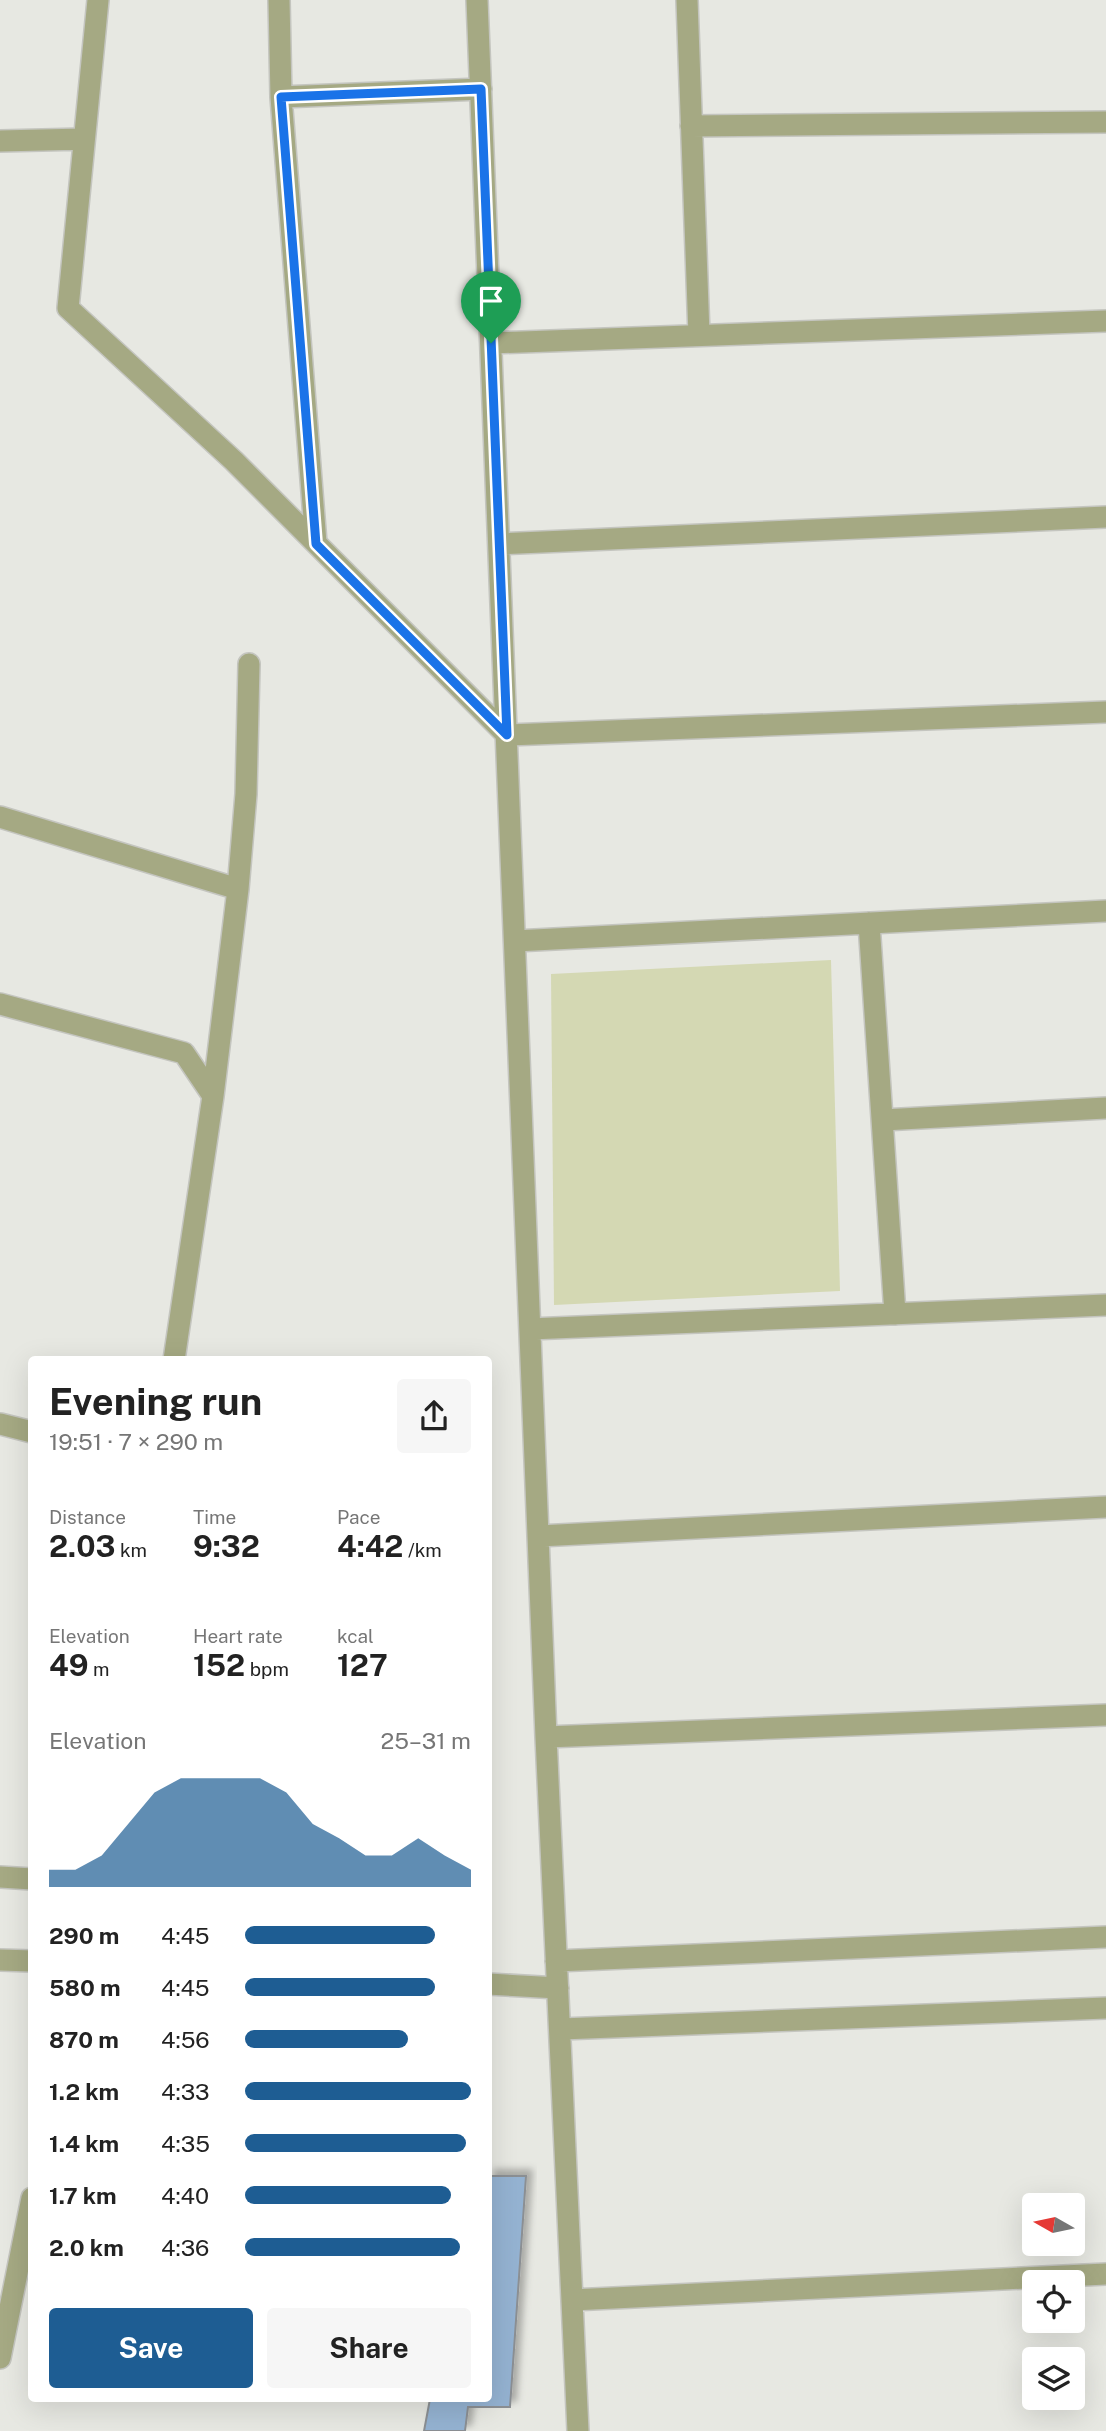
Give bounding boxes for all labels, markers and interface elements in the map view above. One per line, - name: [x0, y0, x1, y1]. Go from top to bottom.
- pin: [461, 271, 521, 343]
- icon: arrive: [472, 282, 510, 320]
- text: Evening run: [49, 1379, 262, 1424]
- button: share: [397, 1379, 471, 1453]
- text: 19:51 · 7 × 290 m: [49, 1428, 223, 1455]
- text: Distance: [49, 1506, 126, 1528]
- text: Time: [193, 1506, 236, 1528]
- text: Pace: [337, 1506, 380, 1528]
- text: 2.03: [49, 1528, 115, 1564]
- text: 9:32: [193, 1528, 260, 1564]
- text: 4:42: [337, 1528, 403, 1564]
- text: km: [115, 1539, 147, 1561]
- text: /km: [403, 1539, 442, 1561]
- text: Elevation: [49, 1625, 130, 1647]
- text: Heart rate: [193, 1625, 283, 1647]
- text: kcal: [337, 1625, 374, 1647]
- text: 49: [49, 1647, 88, 1683]
- text: 152: [193, 1647, 245, 1683]
- text: 127: [337, 1647, 388, 1683]
- text: m: [88, 1658, 110, 1680]
- text: bpm: [245, 1658, 289, 1680]
- text: Elevation: [49, 1727, 147, 1754]
- text: 25–31 m: [380, 1727, 471, 1754]
- text: 290 m: [49, 1922, 119, 1949]
- text: 4:45: [161, 1922, 209, 1949]
- text: 580 m: [49, 1974, 121, 2001]
- text: 4:45: [161, 1974, 209, 2001]
- text: 870 m: [49, 2026, 119, 2053]
- text: 4:56: [161, 2026, 210, 2053]
- text: 1.2 km: [49, 2078, 119, 2105]
- text: 4:33: [161, 2078, 209, 2105]
- text: 1.4 km: [49, 2130, 119, 2157]
- text: 4:35: [161, 2130, 210, 2157]
- text: 1.7 km: [49, 2182, 117, 2209]
- text: 4:40: [161, 2182, 209, 2209]
- north arrow: [1022, 2193, 1085, 2256]
- map controls: [1022, 2193, 1085, 2410]
- text: 2.0 km: [49, 2234, 124, 2261]
- text: 4:36: [161, 2234, 209, 2261]
- button: locate: [1022, 2270, 1085, 2333]
- button: Save: [49, 2308, 253, 2388]
- button: Share: [267, 2308, 471, 2388]
- button: layers: [1022, 2347, 1085, 2410]

